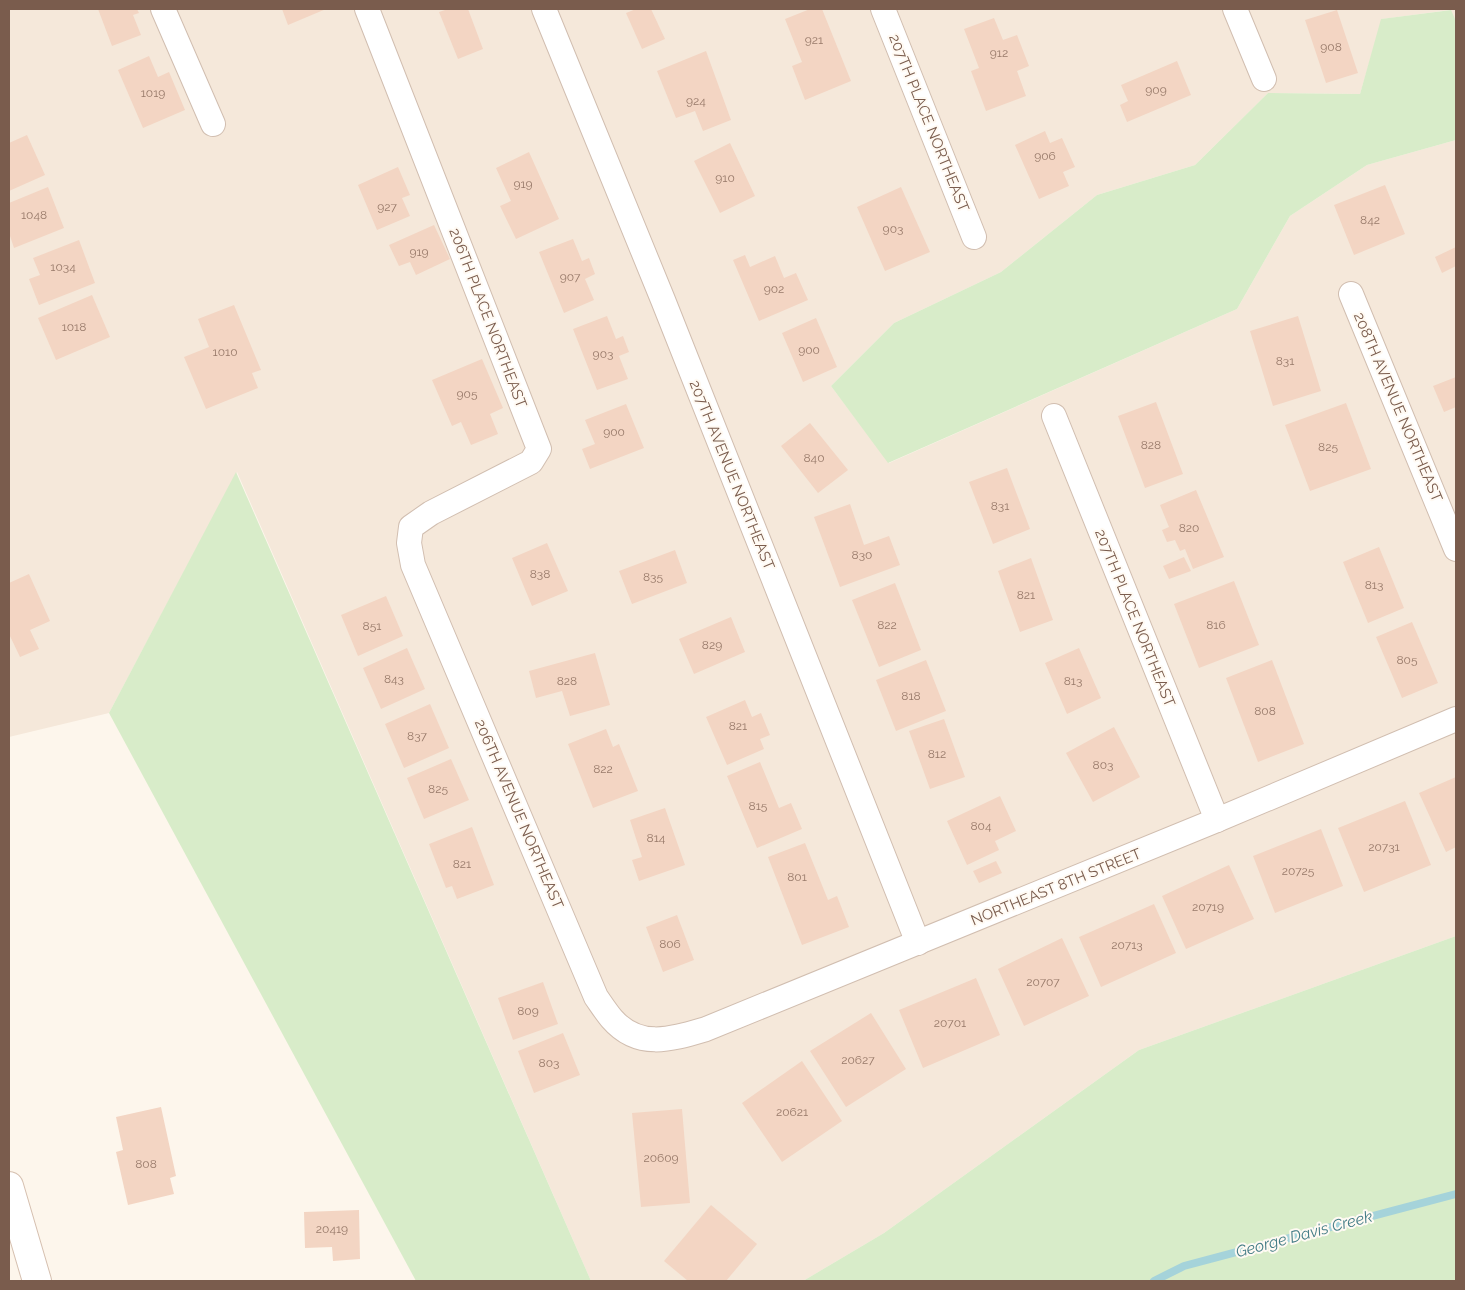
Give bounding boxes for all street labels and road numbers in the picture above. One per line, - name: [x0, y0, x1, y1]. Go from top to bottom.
- street label: 207TH PLACE NORTHEAST: [885, 32, 973, 214]
- street label: 206TH PLACE NORTHEAST: [445, 226, 531, 410]
- street label: 208TH AVENUE NORTHEAST: [1350, 310, 1446, 504]
- street label: 207TH AVENUE NORTHEAST: [686, 378, 778, 572]
- street label: 207TH PLACE NORTHEAST: [1091, 527, 1179, 709]
- street label: 206TH AVENUE NORTHEAST: [471, 717, 567, 911]
- street label: NORTHEAST 8TH STREET: [968, 845, 1144, 929]

